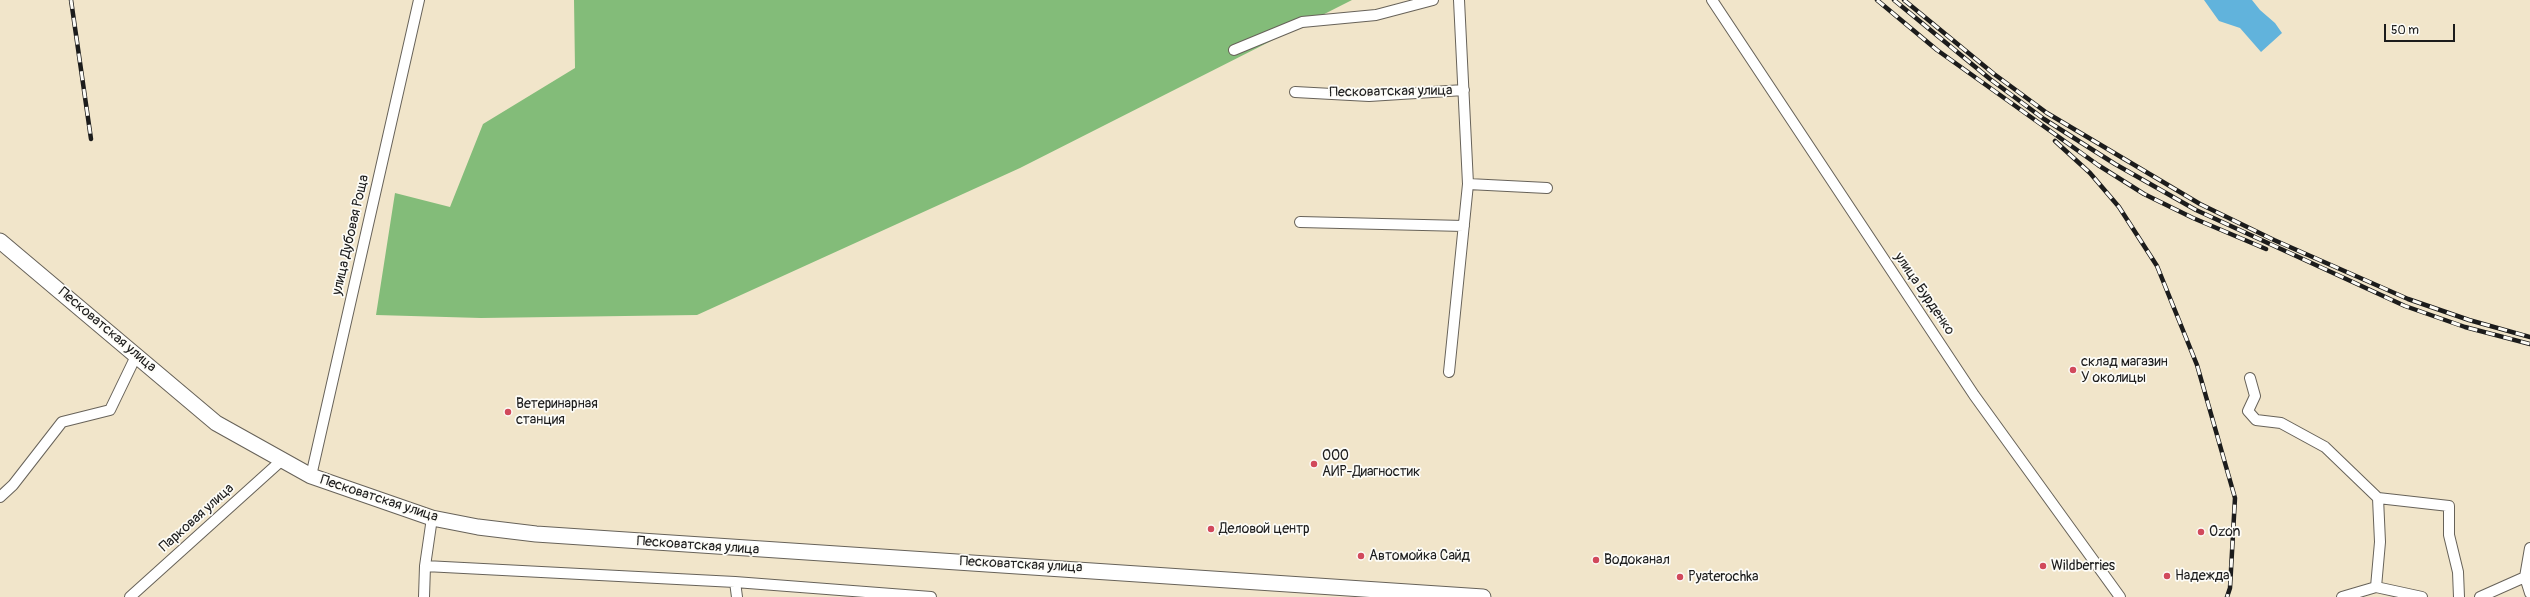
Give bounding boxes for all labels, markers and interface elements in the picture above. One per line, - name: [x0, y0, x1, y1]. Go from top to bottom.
- scale bar: [2386, 16, 2457, 42]
- text: 50 m: [2391, 23, 2419, 38]
- street label: Песковатская улица: [1329, 83, 1453, 101]
- street label: улица Дубовая Роща: [329, 173, 373, 297]
- street label: улица Бурденко: [1890, 250, 1958, 338]
- street label: Песковатская улица: [55, 284, 159, 376]
- place label: склад магазин У околицы: [2081, 354, 2168, 386]
- marker: склад магазин У околицы: [2068, 365, 2078, 375]
- place label: Ветеринарная станция: [516, 396, 598, 428]
- marker: Ветеринарная станция: [503, 407, 513, 417]
- place label: ООО АИР-Диагностик: [1322, 448, 1420, 480]
- marker: ООО АИР-Диагностик: [1309, 459, 1319, 469]
- street label: Песковатская улица: [318, 472, 440, 526]
- street label: Парковая улица: [156, 480, 238, 556]
- place label: Деловой центр: [1219, 521, 1310, 537]
- marker: Деловой центр: [1206, 524, 1216, 534]
- place label: Ozon: [2209, 524, 2240, 540]
- marker: Ozon: [2196, 527, 2206, 537]
- street label: Песковатская улица: [636, 533, 760, 559]
- place label: Автомойка Сайд: [1369, 548, 1470, 564]
- marker: Автомойка Сайд: [1356, 551, 1366, 561]
- place label: Водоканал: [1604, 552, 1670, 568]
- street label: Песковатская улица: [959, 553, 1083, 577]
- marker: Водоканал: [1591, 555, 1601, 565]
- place label: Wildberries: [2051, 558, 2115, 574]
- marker: Wildberries: [2038, 561, 2048, 571]
- place label: Надежда: [2175, 568, 2230, 584]
- place label: Pyaterochka: [1688, 569, 1759, 585]
- marker: Надежда: [2162, 571, 2172, 581]
- marker: Pyaterochka: [1675, 572, 1685, 582]

